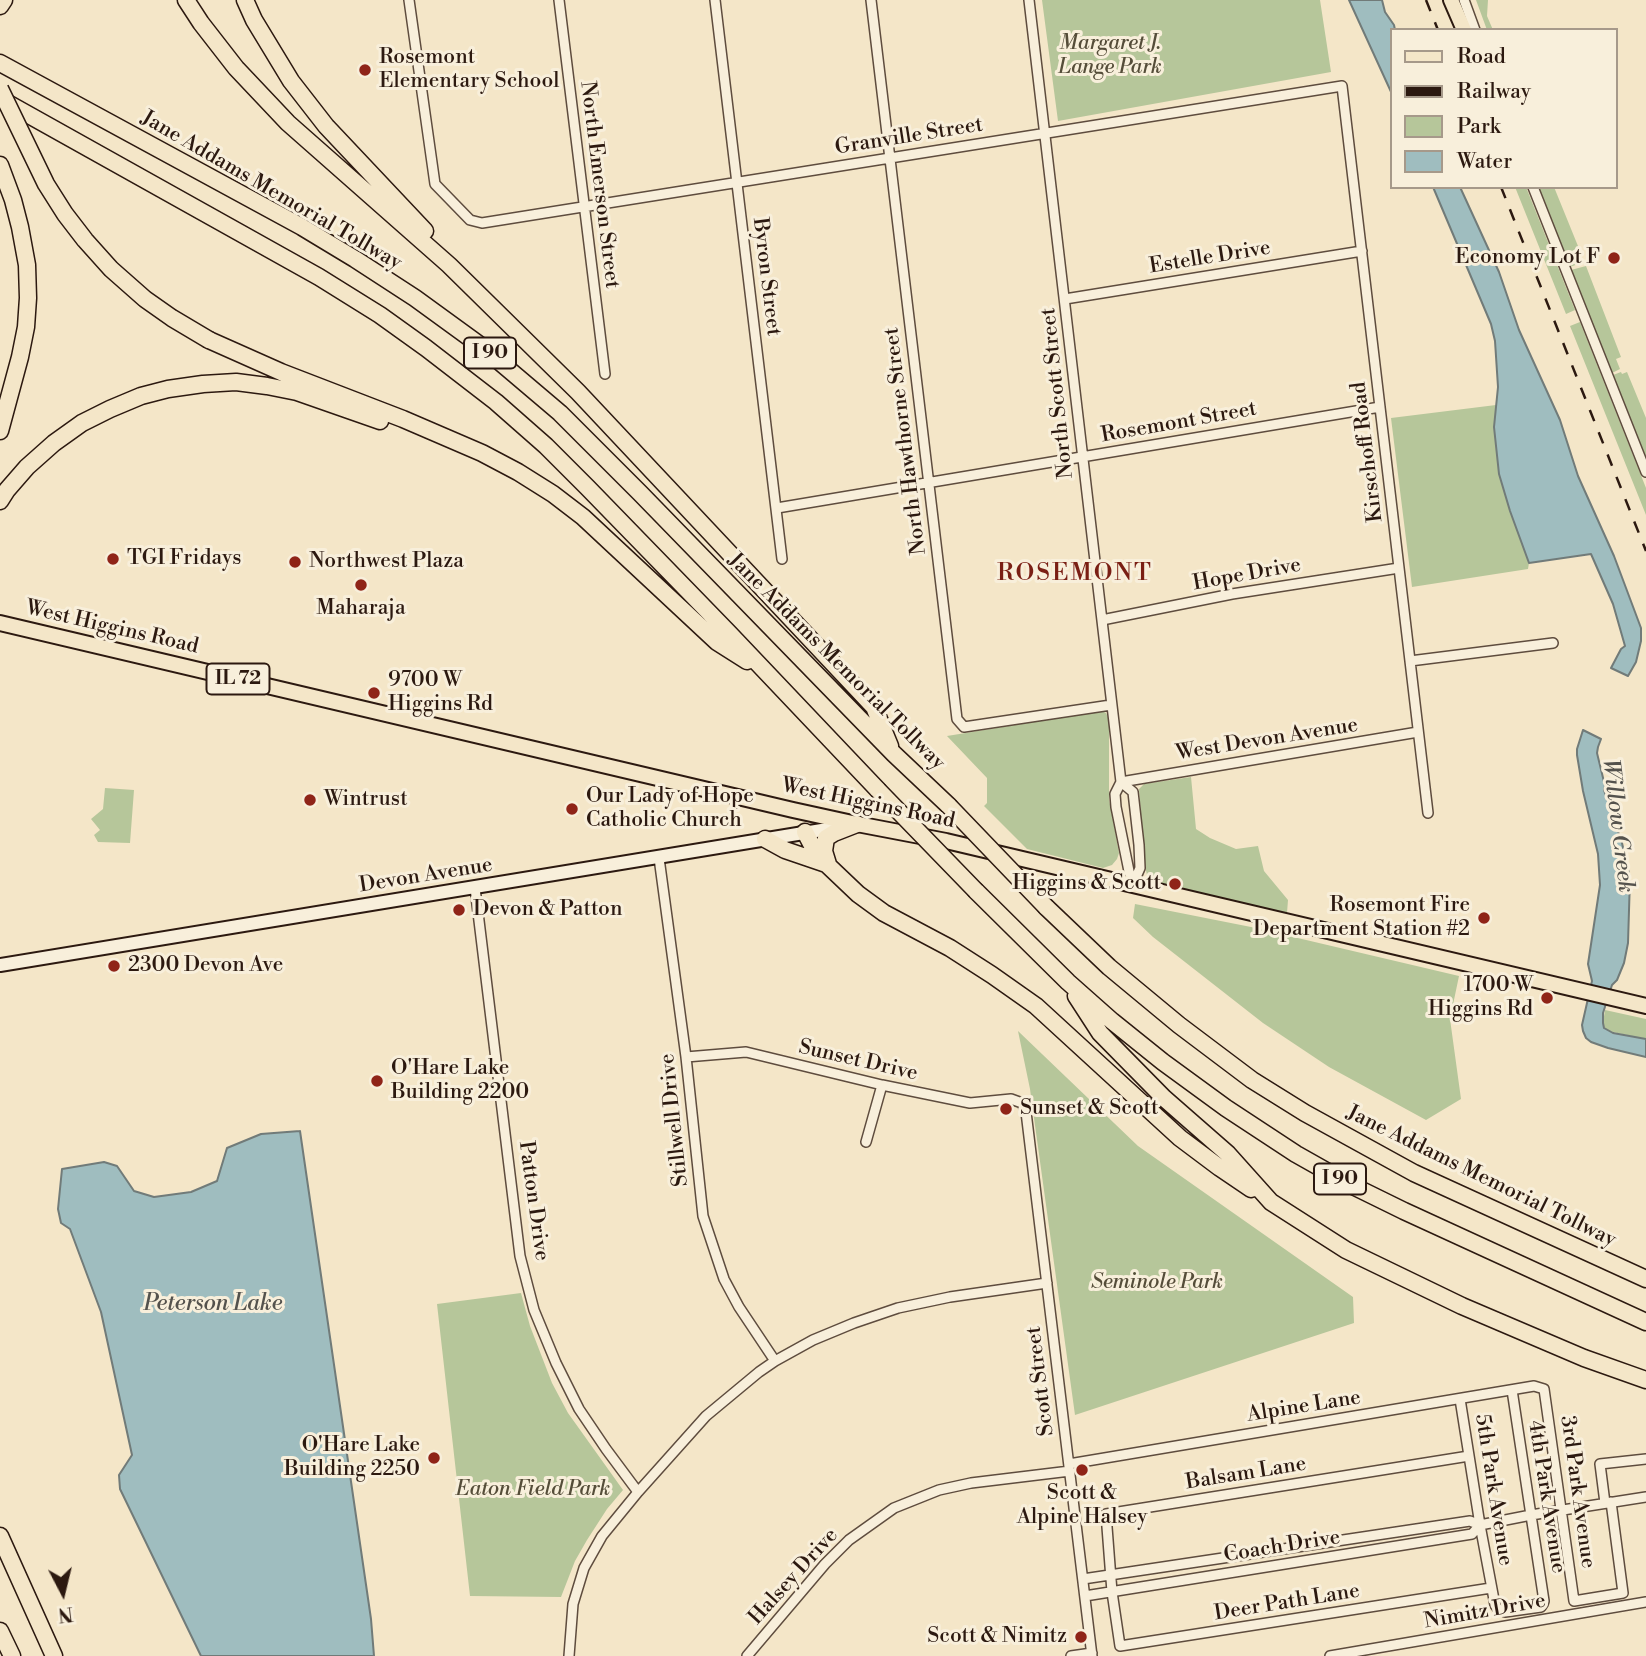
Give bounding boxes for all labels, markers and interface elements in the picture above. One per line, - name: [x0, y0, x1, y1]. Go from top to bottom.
- legend: [1390, 28, 1618, 189]
- park label: Margaret J. Lange Park: [1058, 31, 1162, 81]
- text: Road: [1457, 44, 1506, 70]
- place label: Rosemont Elementary School: [379, 45, 559, 95]
- marker: Rosemont Elementary School: [357, 62, 373, 78]
- text: Railway: [1457, 79, 1531, 105]
- street label: North Emerson Street: [574, 80, 624, 290]
- street label: Jane Addams Memorial Tollway: [136, 106, 406, 276]
- street label: Granville Street: [833, 113, 985, 161]
- text: Park: [1457, 114, 1501, 140]
- text: Water: [1457, 149, 1512, 175]
- street label: Byron Street: [746, 216, 786, 338]
- street label: Estelle Drive: [1147, 236, 1273, 280]
- place label: Economy Lot F: [1455, 245, 1600, 271]
- marker: Economy Lot F: [1606, 250, 1622, 266]
- street label: North Scott Street: [1036, 306, 1080, 480]
- street label: North Hawthorne Street: [880, 326, 932, 556]
- road number: I 90: [464, 338, 516, 368]
- street label: Kirschoff Road: [1347, 380, 1389, 524]
- street label: Rosemont Street: [1099, 397, 1259, 449]
- place label: TGI Fridays: [127, 546, 241, 572]
- street label: Jane Addams Memorial Tollway: [722, 548, 950, 776]
- place label: Northwest Plaza: [309, 549, 464, 575]
- marker: TGI Fridays: [105, 551, 121, 567]
- street label: Hope Drive: [1191, 553, 1303, 597]
- marker: Northwest Plaza: [287, 554, 303, 570]
- district label: ROSEMONT: [998, 560, 1152, 588]
- marker: Maharaja: [353, 577, 369, 593]
- street label: West Higgins Road: [23, 596, 201, 660]
- place label: Maharaja: [316, 596, 406, 622]
- road number: IL 72: [206, 664, 270, 694]
- place label: 9700 W Higgins Rd: [388, 668, 493, 718]
- marker: 9700 W Higgins Rd: [366, 685, 382, 701]
- street label: West Devon Avenue: [1174, 713, 1360, 767]
- water label: Willow Creek: [1595, 757, 1639, 895]
- street label: West Higgins Road: [779, 773, 957, 835]
- place label: Our Lady of Hope Catholic Church: [586, 784, 754, 834]
- place label: Wintrust: [324, 787, 408, 813]
- marker: Wintrust: [302, 792, 318, 808]
- marker: Our Lady of Hope Catholic Church: [564, 801, 580, 817]
- street label: Devon Avenue: [358, 853, 494, 899]
- place label: Higgins & Scott: [1012, 871, 1161, 897]
- marker: Higgins & Scott: [1167, 876, 1183, 892]
- place label: Rosemont Fire Department Station #2: [1253, 893, 1470, 943]
- place label: Devon & Patton: [473, 897, 622, 923]
- marker: Devon & Patton: [451, 902, 467, 918]
- marker: Rosemont Fire Department Station #2: [1476, 910, 1492, 926]
- place label: 2300 Devon Ave: [128, 953, 283, 979]
- marker: 2300 Devon Ave: [106, 958, 122, 974]
- place label: 1700 W Higgins Rd: [1428, 973, 1533, 1023]
- marker: 1700 W Higgins Rd: [1539, 990, 1555, 1006]
- street label: Sunset Drive: [796, 1035, 920, 1087]
- street label: Stillwell Drive: [655, 1052, 695, 1188]
- place label: O'Hare Lake Building 2200: [391, 1056, 529, 1106]
- marker: O'Hare Lake Building 2200: [369, 1073, 385, 1089]
- place label: Sunset & Scott: [1020, 1096, 1158, 1122]
- marker: Sunset & Scott: [998, 1101, 1014, 1117]
- street label: Jane Addams Memorial Tollway: [1342, 1101, 1620, 1253]
- street label: Patton Drive: [512, 1140, 554, 1262]
- road number: I 90: [1314, 1163, 1366, 1194]
- park label: Seminole Park: [1091, 1270, 1223, 1296]
- water label: Peterson Lake: [144, 1290, 282, 1318]
- street label: Scott Street: [1022, 1325, 1060, 1437]
- street label: Alpine Lane: [1245, 1386, 1363, 1428]
- street label: 5th Park Avenue: [1469, 1412, 1517, 1568]
- street label: 3rd Park Avenue: [1554, 1414, 1600, 1570]
- street label: 4th Park Avenue: [1521, 1419, 1571, 1575]
- place label: O'Hare Lake Building 2250: [284, 1433, 420, 1483]
- marker: O'Hare Lake Building 2250: [426, 1450, 442, 1466]
- street label: Balsam Lane: [1184, 1452, 1308, 1496]
- marker: Scott & Alpine Halsey: [1074, 1462, 1090, 1478]
- park label: Eaton Field Park: [456, 1477, 610, 1503]
- place label: Scott & Alpine Halsey: [1017, 1481, 1147, 1531]
- street label: Halsey Drive: [744, 1523, 844, 1631]
- street label: Coach Drive: [1222, 1525, 1342, 1569]
- north arrow: [28, 1558, 98, 1628]
- street label: Deer Path Lane: [1212, 1579, 1362, 1627]
- street label: Nimitz Drive: [1422, 1589, 1548, 1635]
- text: N: [57, 1601, 74, 1627]
- place label: Scott & Nimitz: [927, 1624, 1067, 1650]
- marker: Scott & Nimitz: [1073, 1629, 1089, 1645]

